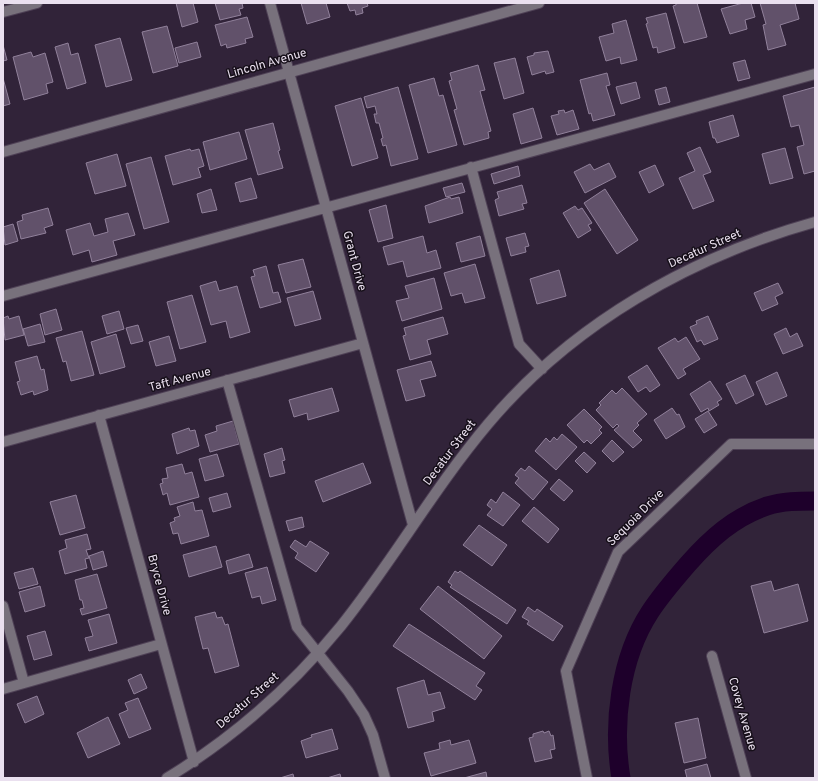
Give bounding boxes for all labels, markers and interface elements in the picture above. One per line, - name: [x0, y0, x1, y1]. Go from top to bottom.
- street label: Lincoln Avenue: [225, 45, 309, 83]
- street label: Decatur Street: [666, 226, 744, 272]
- street label: Grant Drive: [338, 229, 370, 293]
- street label: Taft Avenue: [147, 364, 213, 396]
- street label: Decatur Street: [420, 417, 480, 489]
- street label: Sequoia Drive: [604, 486, 668, 550]
- street label: Bryce Drive: [143, 553, 175, 617]
- street label: Decatur Street: [213, 669, 283, 733]
- street label: Covey Avenue: [724, 675, 760, 753]

